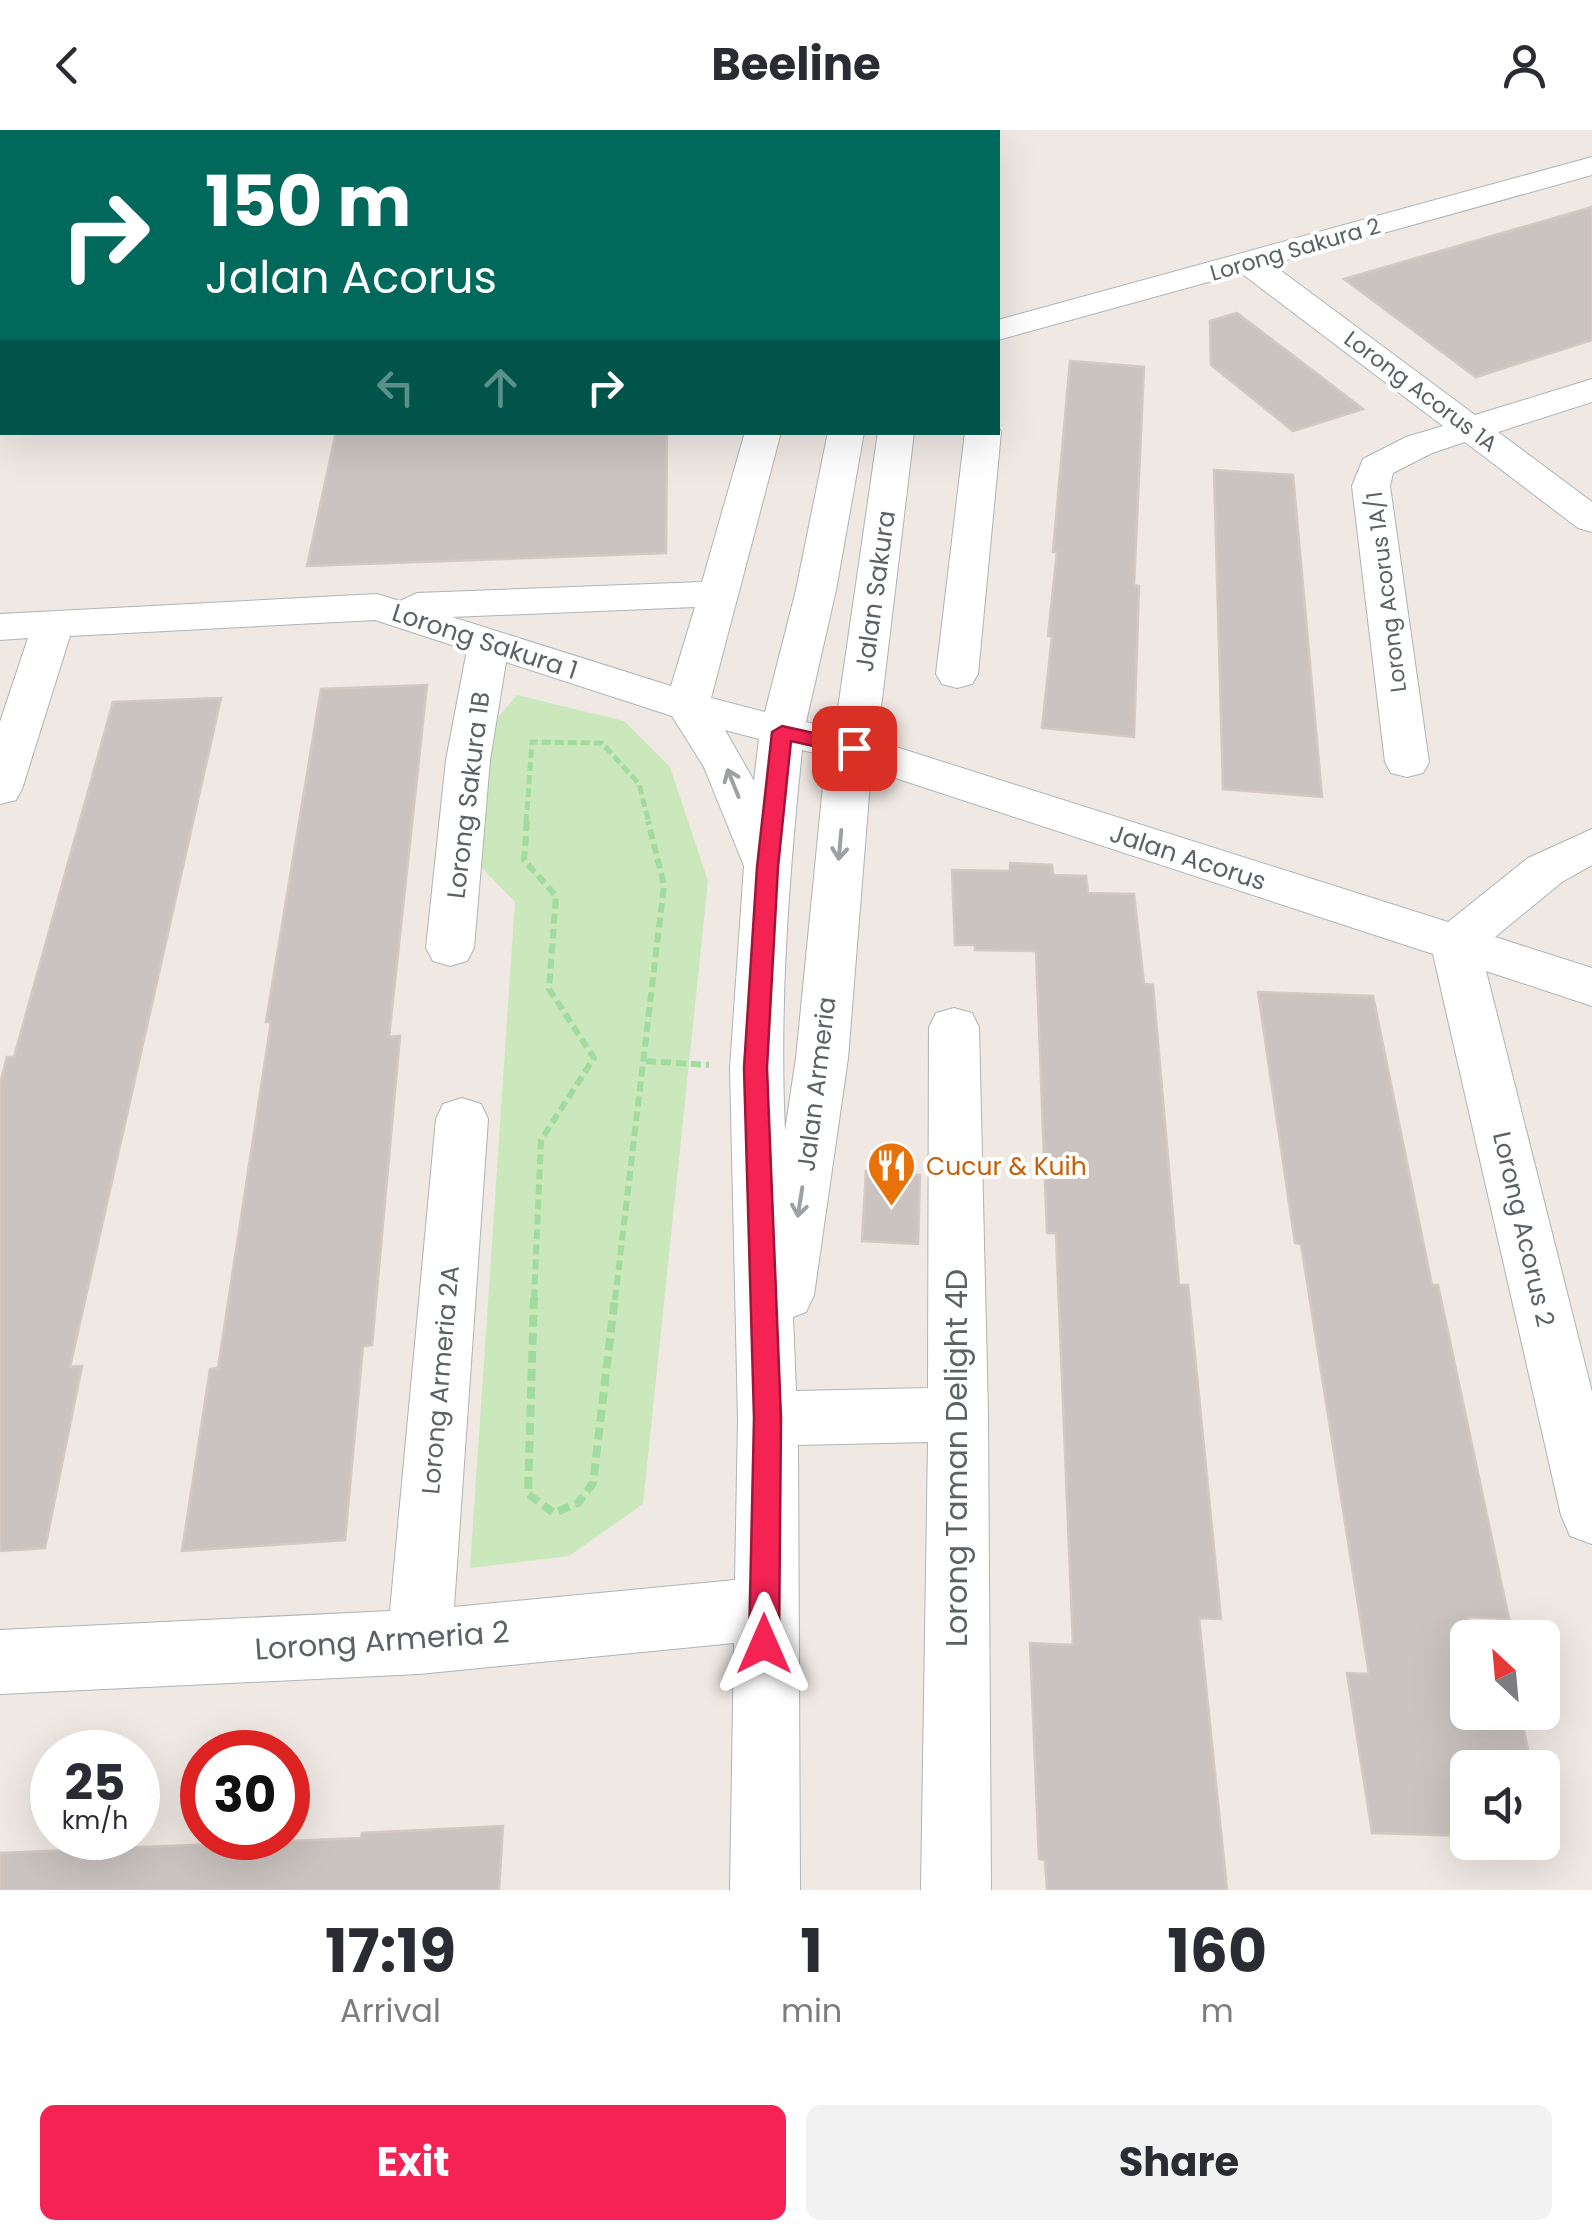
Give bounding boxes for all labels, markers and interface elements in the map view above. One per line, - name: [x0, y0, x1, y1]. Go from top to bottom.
- text: Beeline: [711, 33, 881, 96]
- icon: back: [40, 38, 95, 93]
- icon: person: [1497, 38, 1552, 93]
- text: 150 m: [205, 152, 411, 251]
- icon: right: [40, 170, 170, 300]
- street label: Lorong Sakura 2: [1207, 210, 1384, 289]
- text: Jalan Acorus: [205, 246, 497, 309]
- street label: Lorong Acorus 1A: [1338, 324, 1504, 459]
- icon: left: [368, 360, 423, 415]
- icon: ahead: [473, 360, 528, 415]
- icon: right: [578, 360, 633, 415]
- street label: Lorong Acorus 1A/1: [1359, 490, 1414, 694]
- street label: Jalan Sakura: [847, 508, 904, 674]
- street label: Lorong Sakura 1: [388, 595, 582, 688]
- street label: Lorong Sakura 1B: [438, 690, 499, 901]
- pin: [812, 706, 897, 791]
- icon: arrive: [827, 721, 882, 776]
- one-way arrow: [723, 769, 741, 799]
- street label: Jalan Acorus: [1105, 816, 1270, 899]
- one-way arrow: [830, 828, 849, 860]
- street label: Jalan Armeria: [788, 995, 845, 1173]
- street label: Lorong Acorus 2: [1484, 1128, 1563, 1330]
- restaurant icon: Cucur & Kuih: [865, 1140, 917, 1208]
- place label: Cucur & Kuih: [926, 1149, 1087, 1184]
- one-way arrow: [790, 1186, 809, 1218]
- street label: Lorong Armeria 2A: [413, 1264, 468, 1496]
- street label: Lorong Taman Delight 4D: [935, 1269, 978, 1647]
- position arrow: [712, 1592, 816, 1696]
- street label: Lorong Armeria 2: [253, 1610, 511, 1671]
- north arrow: [1450, 1620, 1560, 1730]
- map controls: [1450, 1620, 1560, 1860]
- speed limit sign: 30: [180, 1730, 310, 1860]
- text: 25: [64, 1747, 126, 1818]
- button: sound: [1450, 1750, 1560, 1860]
- text: km/h: [62, 1803, 128, 1838]
- text: 17:19: [325, 1909, 456, 1993]
- text: 1: [800, 1909, 823, 1993]
- text: 160: [1167, 1909, 1267, 1993]
- text: Arrival: [340, 1988, 441, 2033]
- text: min: [781, 1988, 842, 2033]
- text: m: [1201, 1988, 1234, 2033]
- button: Exit: [40, 2105, 786, 2220]
- button: Share: [806, 2105, 1552, 2220]

